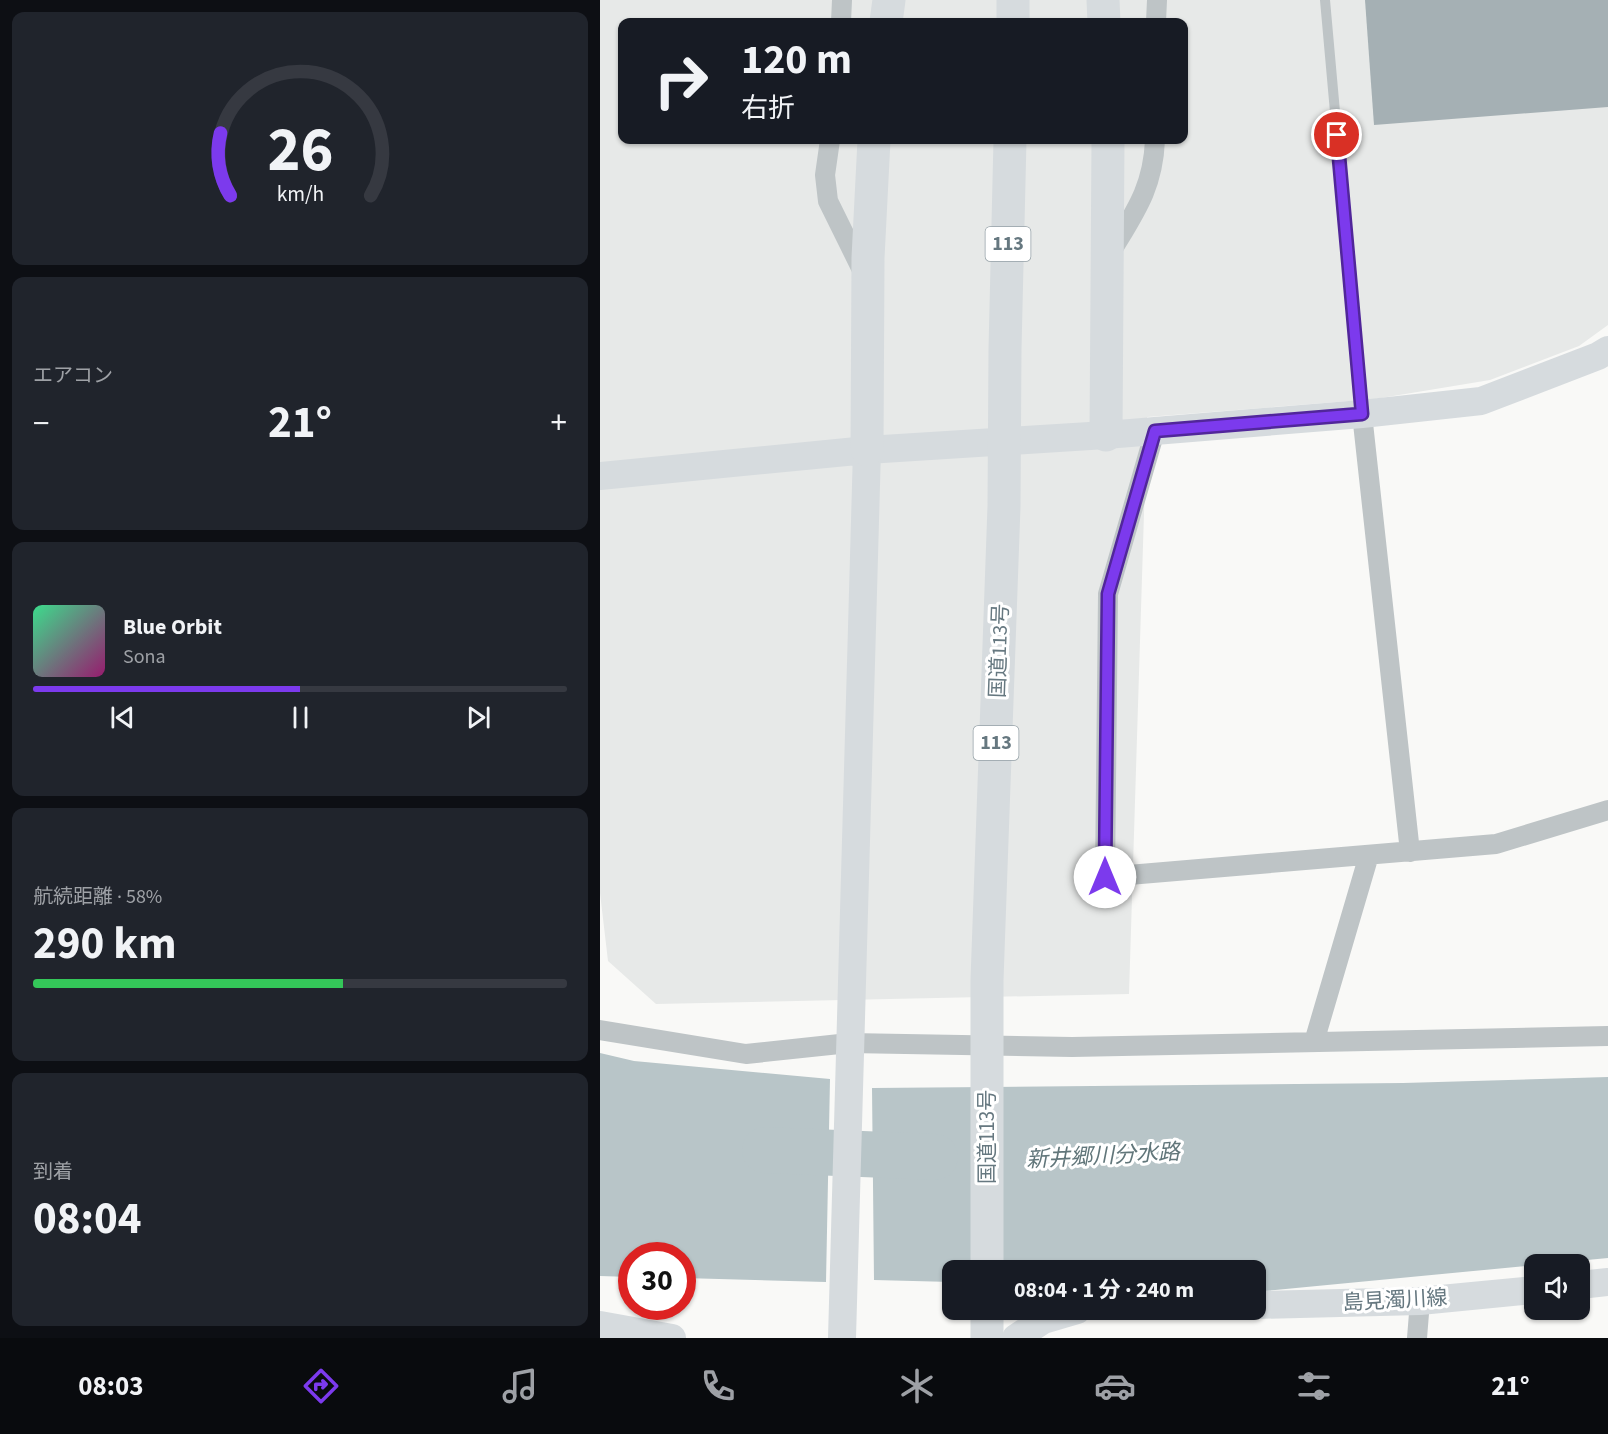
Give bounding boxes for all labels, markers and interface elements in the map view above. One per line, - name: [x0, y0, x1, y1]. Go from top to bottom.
- text: 120 m: [741, 30, 852, 90]
- icon: right: [642, 42, 720, 120]
- text: 右折: [741, 89, 795, 128]
- text: 26: [267, 106, 333, 195]
- pin: [1311, 109, 1362, 160]
- icon: arrive: [1320, 118, 1353, 151]
- text: km/h: [276, 179, 324, 210]
- road number: 113: [986, 227, 1030, 261]
- text: エアコン: [33, 362, 113, 390]
- text: 21°: [268, 391, 332, 455]
- text: −: [33, 400, 49, 447]
- text: +: [551, 400, 567, 447]
- street label: 国道113号: [982, 603, 1016, 699]
- text: Blue Orbit: [123, 611, 222, 643]
- text: Sona: [123, 643, 166, 671]
- icon: previous: [106, 701, 139, 734]
- icon: pause: [284, 701, 317, 734]
- icon: next: [462, 701, 495, 734]
- road number: 113: [974, 726, 1018, 760]
- position arrow: [1073, 845, 1137, 909]
- text: 航続距離 · 58%: [33, 883, 162, 911]
- text: 290 km: [33, 912, 177, 976]
- street label: 国道113号: [972, 1090, 1002, 1184]
- water label: 新井郷川分水路: [1025, 1136, 1183, 1176]
- text: 到着: [33, 1158, 73, 1186]
- text: 08:04: [33, 1187, 142, 1251]
- speed limit sign: 30: [618, 1242, 696, 1320]
- map controls: [1524, 1254, 1590, 1320]
- button: sound: [1524, 1254, 1590, 1320]
- text: 08:04 · 1 分 · 240 m: [1014, 1274, 1194, 1306]
- street label: 島見濁川線: [1342, 1282, 1448, 1318]
- icon: directions: [300, 1365, 342, 1407]
- icon: music: [499, 1365, 541, 1407]
- icon: phone: [697, 1365, 739, 1407]
- icon: climate: [896, 1365, 938, 1407]
- icon: car: [1094, 1365, 1136, 1407]
- icon: filters: [1293, 1365, 1335, 1407]
- text: 08:03: [78, 1367, 143, 1406]
- text: 21°: [1491, 1367, 1530, 1406]

